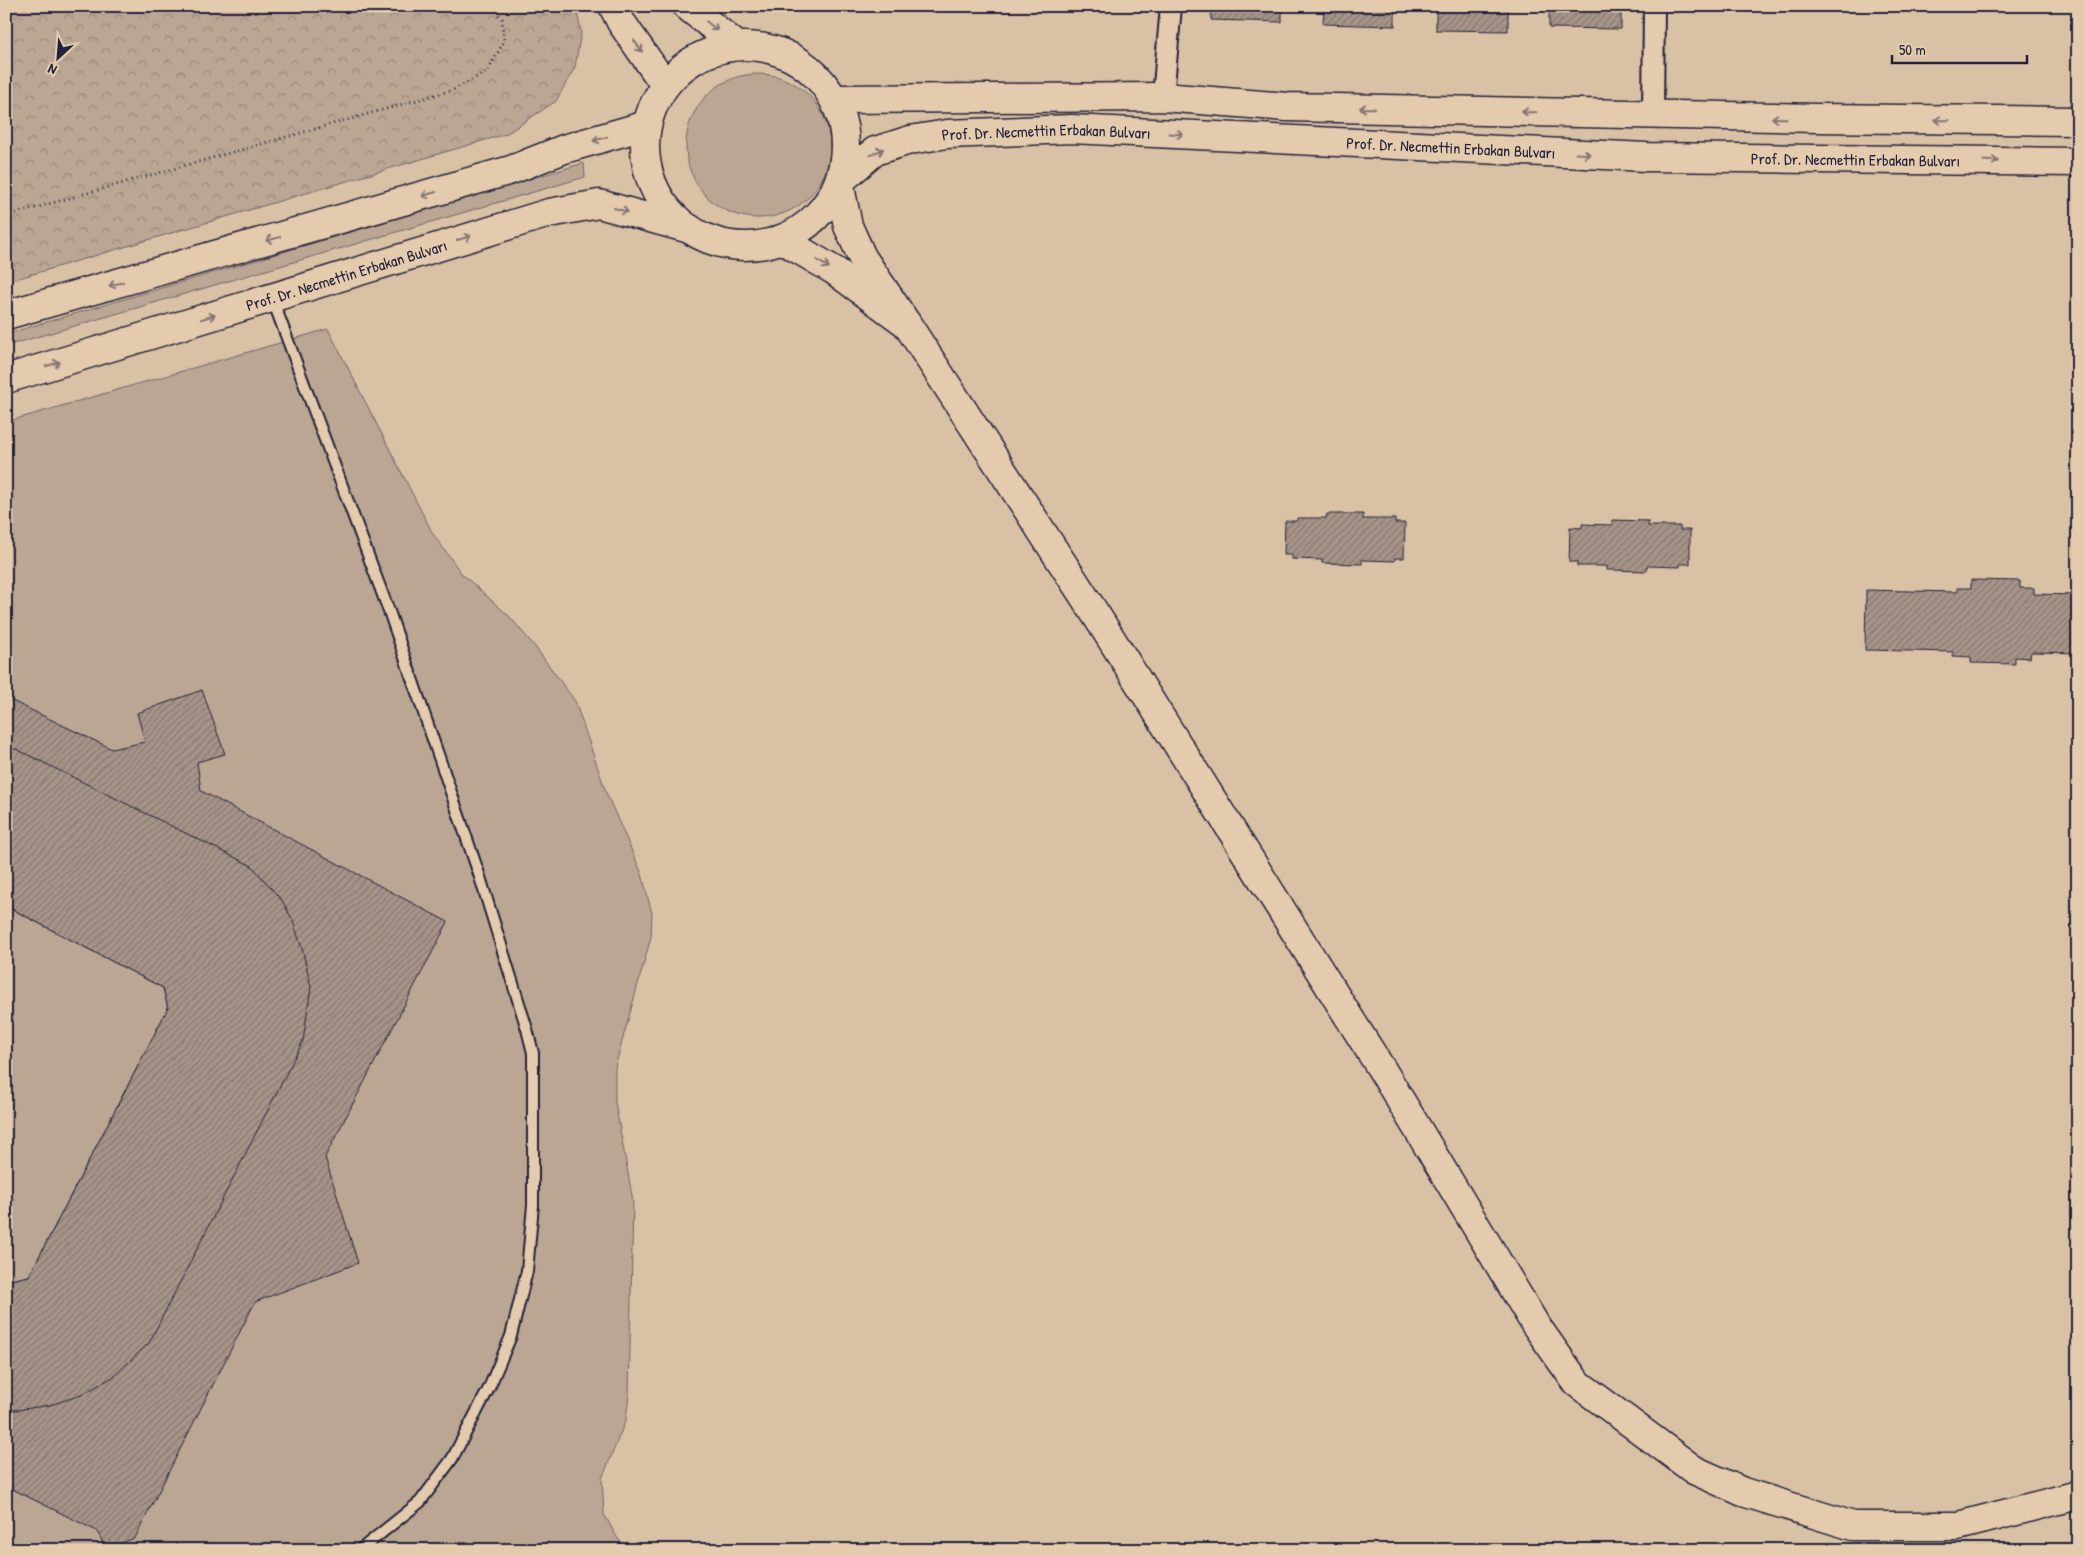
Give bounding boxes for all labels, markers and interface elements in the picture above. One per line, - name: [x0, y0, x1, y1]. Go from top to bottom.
- one-way arrow: [705, 20, 718, 31]
- north arrow: [32, 32, 82, 82]
- scale bar: [1892, 32, 2026, 64]
- one-way arrow: [633, 39, 643, 53]
- text: 50 m: [1899, 39, 1926, 60]
- text: N: [44, 60, 60, 80]
- one-way arrow: [1359, 104, 1375, 113]
- one-way arrow: [1521, 107, 1538, 117]
- one-way arrow: [1771, 113, 1787, 122]
- one-way arrow: [1934, 115, 1950, 124]
- street label: Prof. Dr. Necmettin Erbakan Bulvarı: [940, 118, 1151, 146]
- one-way arrow: [1168, 130, 1184, 139]
- street label: Prof. Dr. Necmettin Erbakan Bulvarı: [1346, 131, 1556, 164]
- one-way arrow: [592, 134, 608, 144]
- one-way arrow: [869, 147, 884, 157]
- street label: Prof. Dr. Necmettin Erbakan Bulvarı: [1751, 147, 1960, 172]
- one-way arrow: [1575, 149, 1591, 158]
- one-way arrow: [1982, 156, 1998, 166]
- one-way arrow: [421, 189, 437, 199]
- one-way arrow: [613, 206, 629, 216]
- one-way arrow: [456, 233, 472, 243]
- street label: Prof. Dr. Necmettin Erbakan Bulvarı: [243, 234, 450, 316]
- one-way arrow: [265, 234, 281, 244]
- one-way arrow: [816, 260, 830, 270]
- one-way arrow: [109, 279, 125, 289]
- one-way arrow: [200, 311, 216, 321]
- one-way arrow: [44, 359, 60, 369]

